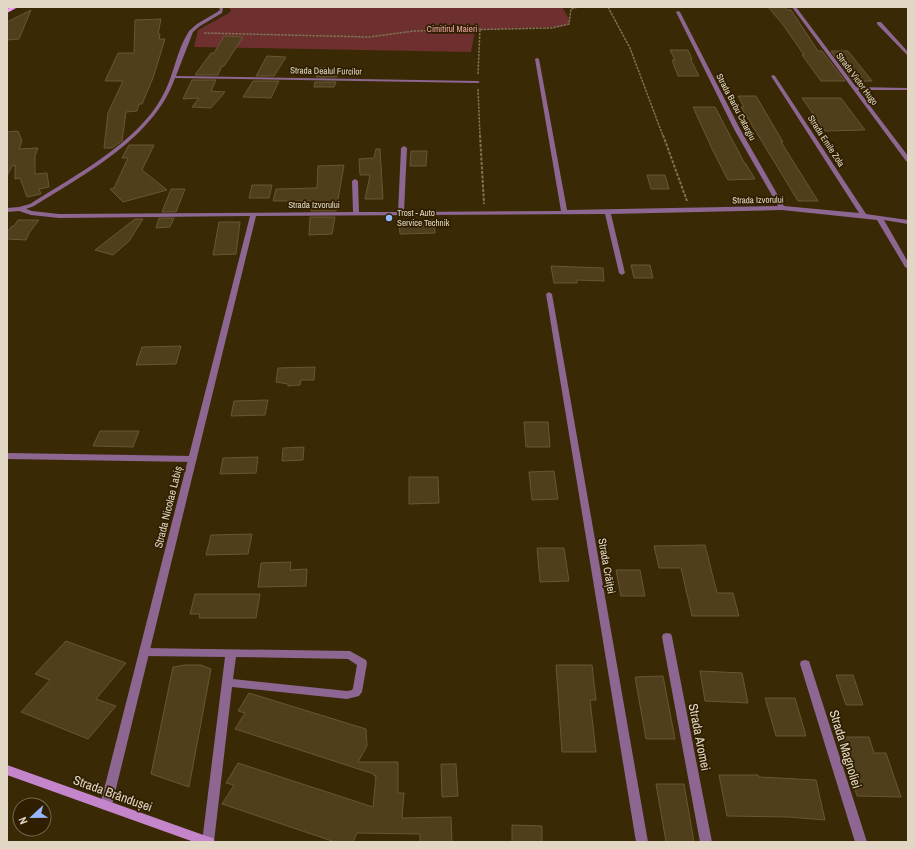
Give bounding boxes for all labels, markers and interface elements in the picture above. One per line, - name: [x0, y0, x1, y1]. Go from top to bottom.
- park label: Cimitirul Maieri: [427, 23, 477, 35]
- street label: Strada Victor Hugo: [833, 50, 881, 108]
- street label: Strada Dealul Furcilor: [290, 64, 363, 78]
- street label: Strada Barbu Catargiu: [713, 72, 759, 142]
- street label: Strada Emile Zola: [805, 113, 847, 169]
- street label: Strada Izvorului: [732, 194, 784, 206]
- street label: Strada Izvorului: [288, 199, 340, 211]
- place label: Trost - Auto Service Technik: [397, 207, 450, 229]
- marker: Trost - Auto Service Technik: [384, 213, 394, 223]
- street label: Strada Nicolae Labiș: [151, 464, 185, 550]
- street label: Strada Crăiței: [595, 537, 619, 595]
- street label: Strada Aromei: [685, 702, 714, 772]
- street label: Strada Magnoliei: [826, 708, 866, 790]
- street label: Strada Brândușei: [71, 771, 155, 816]
- north arrow: [12, 797, 52, 837]
- text: N: [15, 815, 30, 826]

